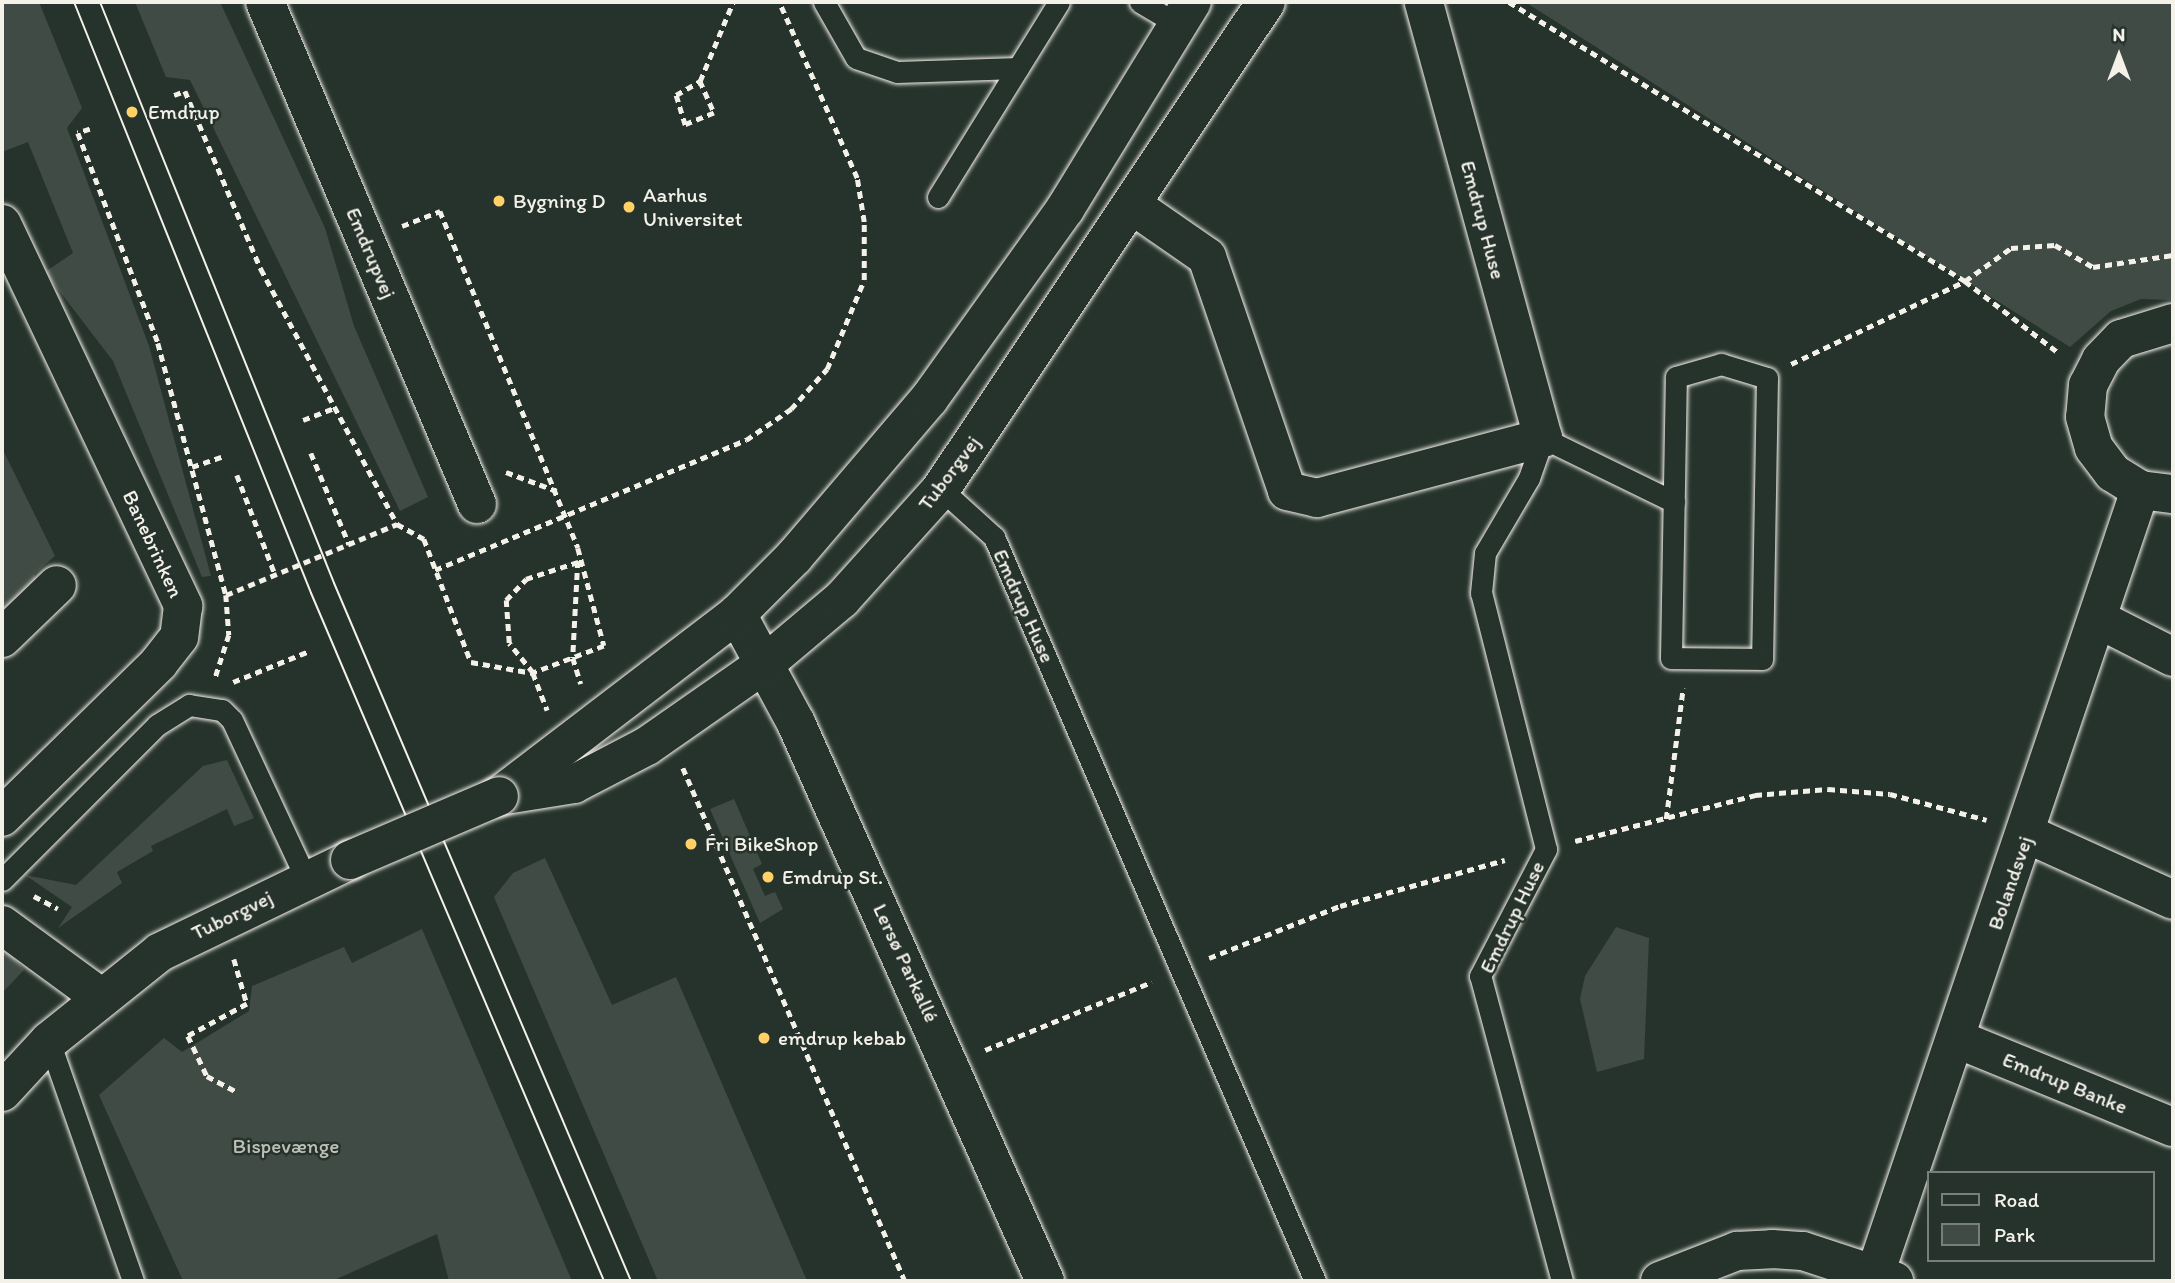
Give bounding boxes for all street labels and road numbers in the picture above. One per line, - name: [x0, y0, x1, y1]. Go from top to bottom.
- street label: Emdrup Huse: [1455, 158, 1511, 282]
- street label: Emdrupvej: [341, 204, 401, 302]
- street label: Tuborgvej: [913, 431, 985, 515]
- street label: Banebrinken: [117, 486, 189, 602]
- street label: Emdrup Huse: [988, 545, 1060, 667]
- street label: Bolandsvej: [1982, 833, 2038, 933]
- street label: Emdrup Huse: [1474, 857, 1550, 977]
- street label: Tuborgvej: [187, 885, 277, 945]
- street label: Lersø Parkallé: [868, 900, 944, 1026]
- street label: Emdrup Banke: [1998, 1046, 2132, 1120]

